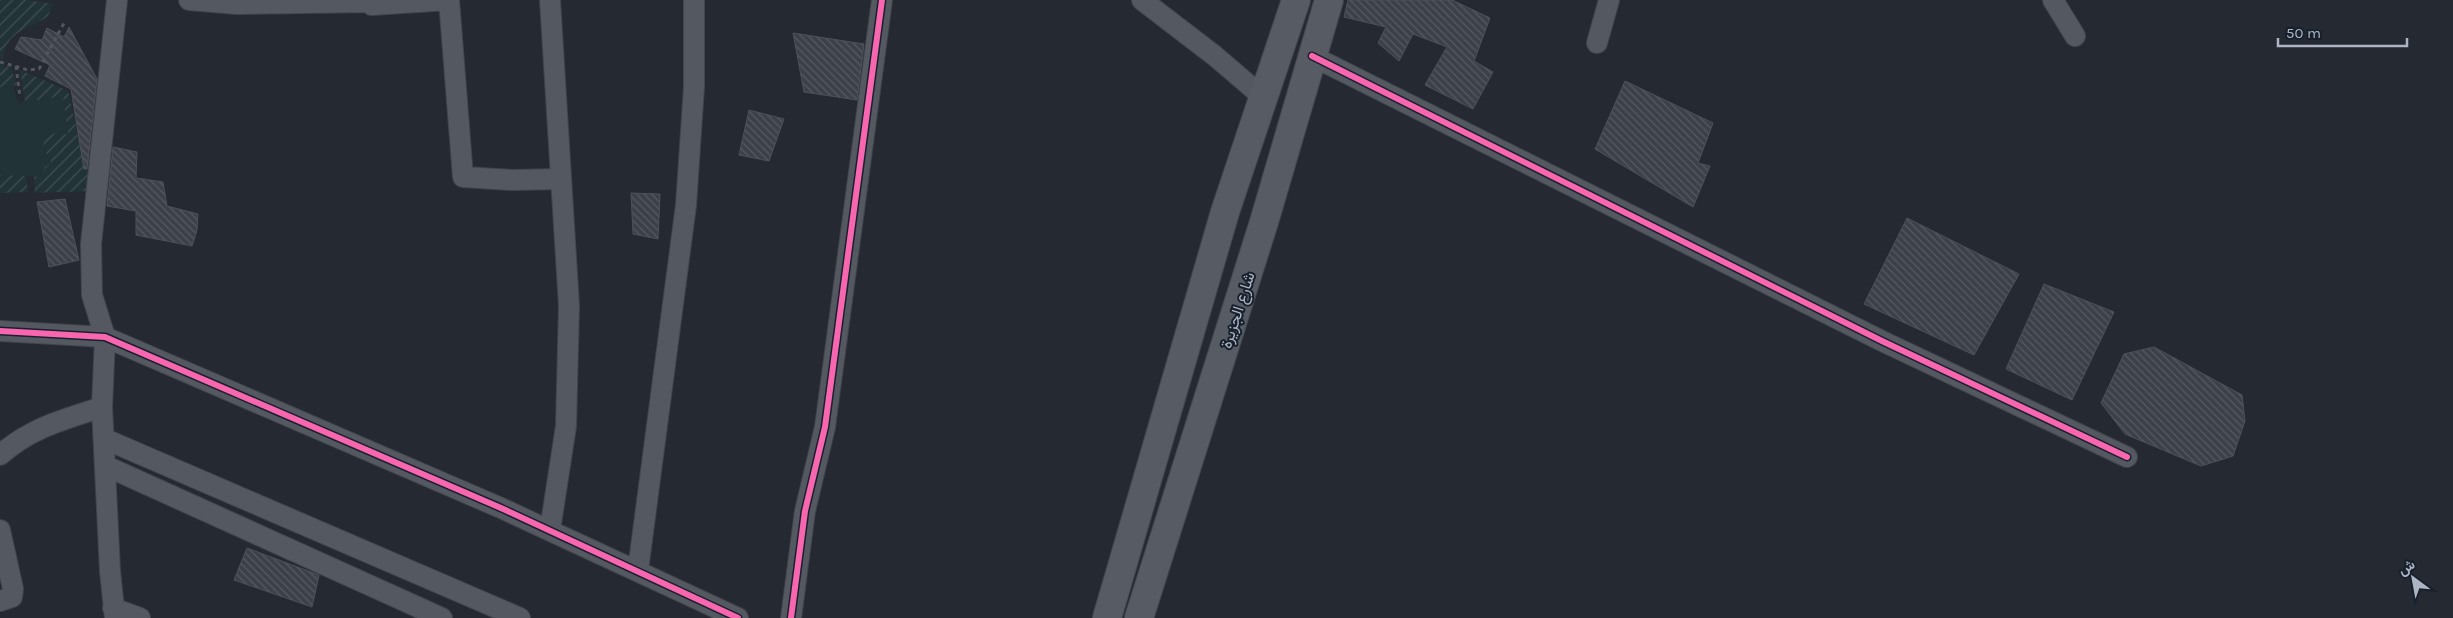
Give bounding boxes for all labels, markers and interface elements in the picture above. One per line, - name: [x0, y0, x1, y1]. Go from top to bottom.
- scale bar: [2278, 15, 2407, 47]
- text: 50 m: [2286, 24, 2321, 42]
- street label: شارع الجزيرة: [1216, 270, 1261, 351]
- north arrow: [2388, 553, 2438, 603]
- text: ش: [2395, 556, 2418, 579]

